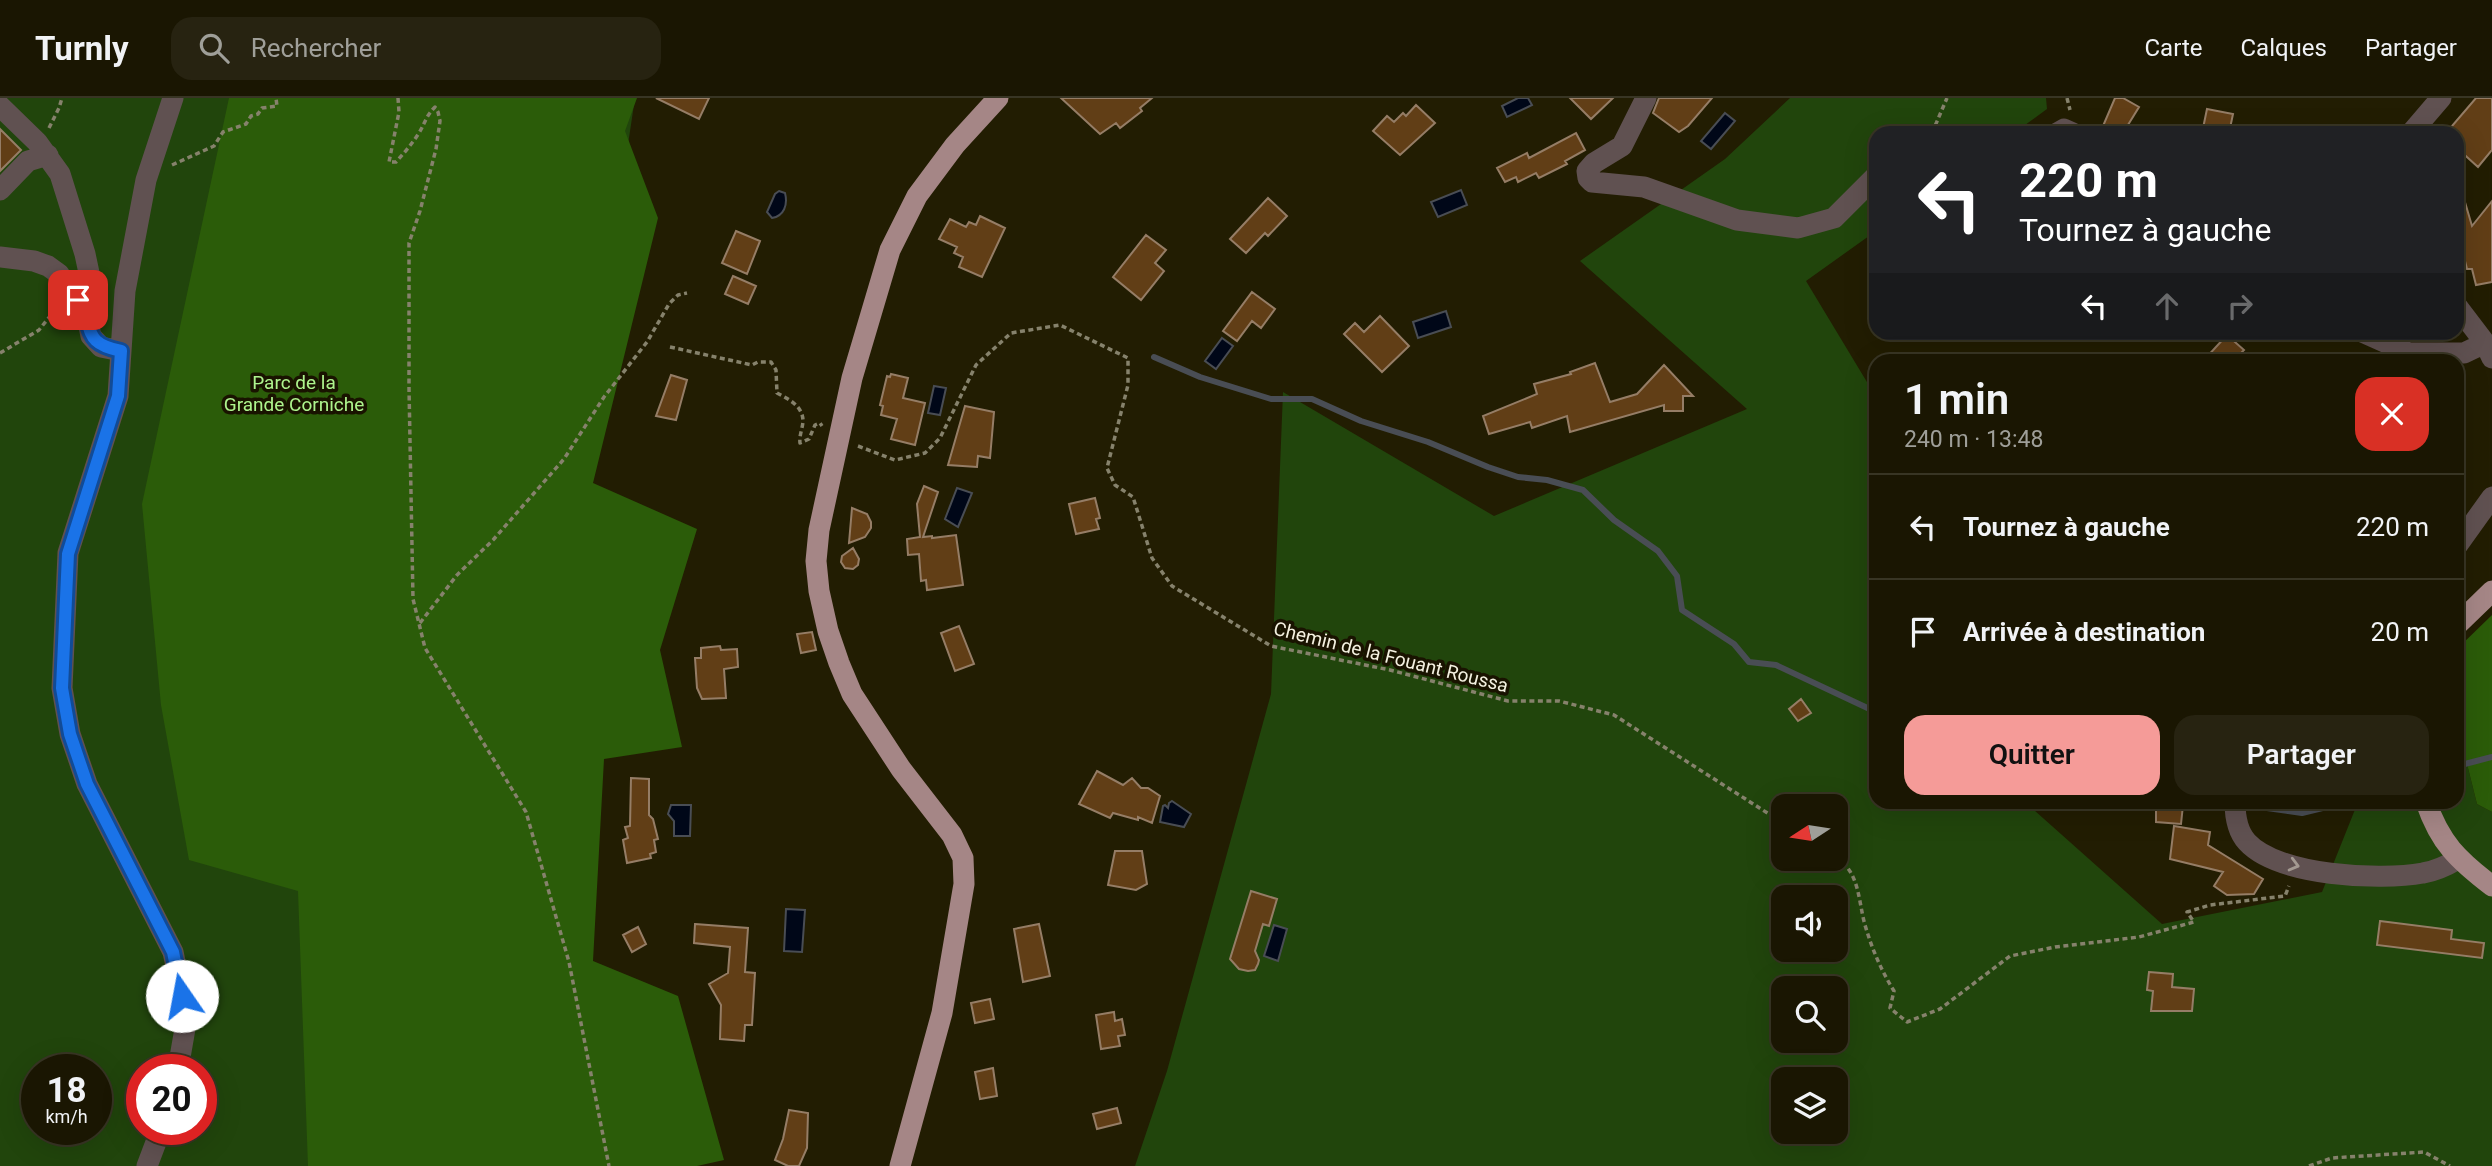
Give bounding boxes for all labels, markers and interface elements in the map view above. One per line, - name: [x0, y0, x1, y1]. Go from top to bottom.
- search box: [171, 17, 661, 80]
- text: Turnly: [35, 29, 129, 68]
- icon: search: [195, 29, 233, 67]
- text: Rechercher: [251, 33, 381, 63]
- text: Carte: [2144, 34, 2202, 62]
- text: Calques: [2240, 34, 2327, 62]
- text: Partager: [2365, 34, 2457, 62]
- text: 220 m: [2019, 152, 2158, 209]
- icon: left: [1904, 154, 1995, 245]
- text: Tournez à gauche: [2019, 211, 2271, 249]
- pin: [48, 270, 108, 330]
- icon: arrive: [59, 281, 97, 319]
- icon: left: [2075, 287, 2113, 325]
- icon: ahead: [2148, 287, 2186, 325]
- icon: right: [2221, 287, 2259, 325]
- park label: Parc de la Grande Corniche: [224, 371, 364, 416]
- text: 1 min: [1904, 375, 2009, 424]
- button: close: [2355, 377, 2429, 451]
- text: 240 m · 13:48: [1904, 426, 2043, 453]
- icon: left: [1904, 508, 1942, 546]
- text: Tournez à gauche: [1963, 512, 2170, 542]
- text: 220 m: [2356, 512, 2429, 542]
- icon: arrive: [1904, 613, 1942, 651]
- street label: Chemin de la Fouant Roussa: [1271, 617, 1511, 697]
- text: Arrivée à destination: [1963, 617, 2205, 647]
- text: 20 m: [2371, 617, 2429, 647]
- button: Quitter: [1904, 715, 2160, 795]
- button: Partager: [2174, 715, 2429, 795]
- north arrow: [1771, 794, 1848, 872]
- map controls: [1771, 794, 1848, 1144]
- one-way arrow: [2288, 857, 2300, 871]
- button: sound: [1771, 885, 1848, 962]
- position arrow: [145, 959, 219, 1033]
- button: search: [1771, 976, 1848, 1053]
- speed limit sign: 20: [126, 1054, 217, 1145]
- button: layers: [1771, 1067, 1848, 1144]
- text: 18: [46, 1070, 87, 1111]
- text: km/h: [45, 1106, 88, 1127]

